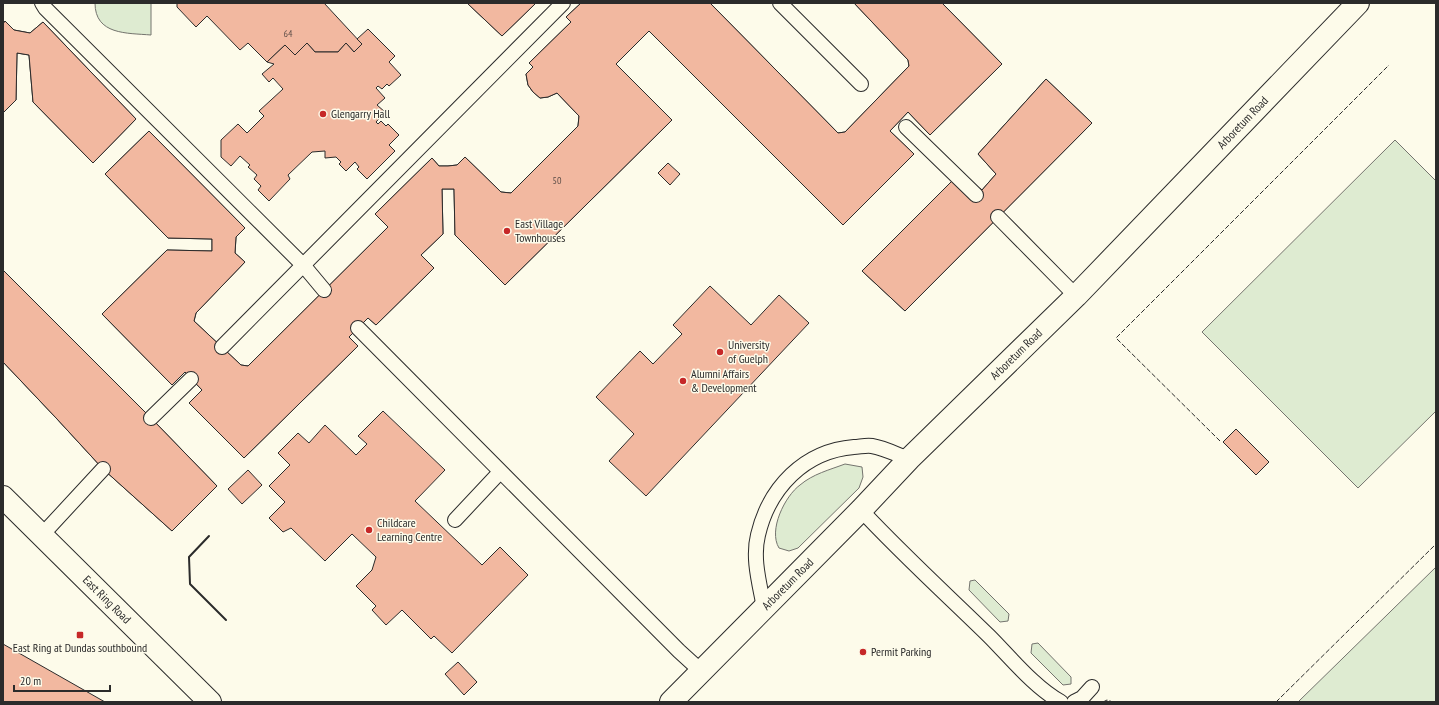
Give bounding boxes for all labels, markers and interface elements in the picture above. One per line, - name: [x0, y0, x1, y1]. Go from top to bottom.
- house number: 64: [284, 27, 293, 40]
- street label: Arboretum Road: [1214, 93, 1271, 152]
- place label: Glengarry Hall: [331, 106, 390, 121]
- marker: Glengarry Hall: [318, 109, 328, 119]
- house number: 50: [553, 174, 562, 187]
- place label: East Village Townhouses: [515, 216, 565, 245]
- marker: East Village Townhouses: [502, 226, 512, 236]
- street label: Arboretum Road: [987, 325, 1045, 383]
- place label: University of Guelph: [728, 337, 770, 366]
- marker: University of Guelph: [715, 347, 725, 357]
- place label: Alumni Affairs & Development: [691, 366, 757, 395]
- marker: Alumni Affairs & Development: [678, 376, 688, 386]
- place label: Childcare Learning Centre: [377, 515, 442, 544]
- marker: Childcare Learning Centre: [364, 525, 374, 535]
- street label: Arboretum Road: [758, 555, 816, 613]
- street label: East Ring Road: [80, 572, 134, 626]
- marker: East Ring at Dundas southbound: [75, 630, 85, 640]
- place label: East Ring at Dundas southbound: [13, 640, 147, 655]
- place label: Permit Parking: [871, 644, 931, 659]
- marker: Permit Parking: [858, 647, 868, 657]
- scale bar: [14, 667, 110, 693]
- text: 20 m: [20, 673, 41, 688]

